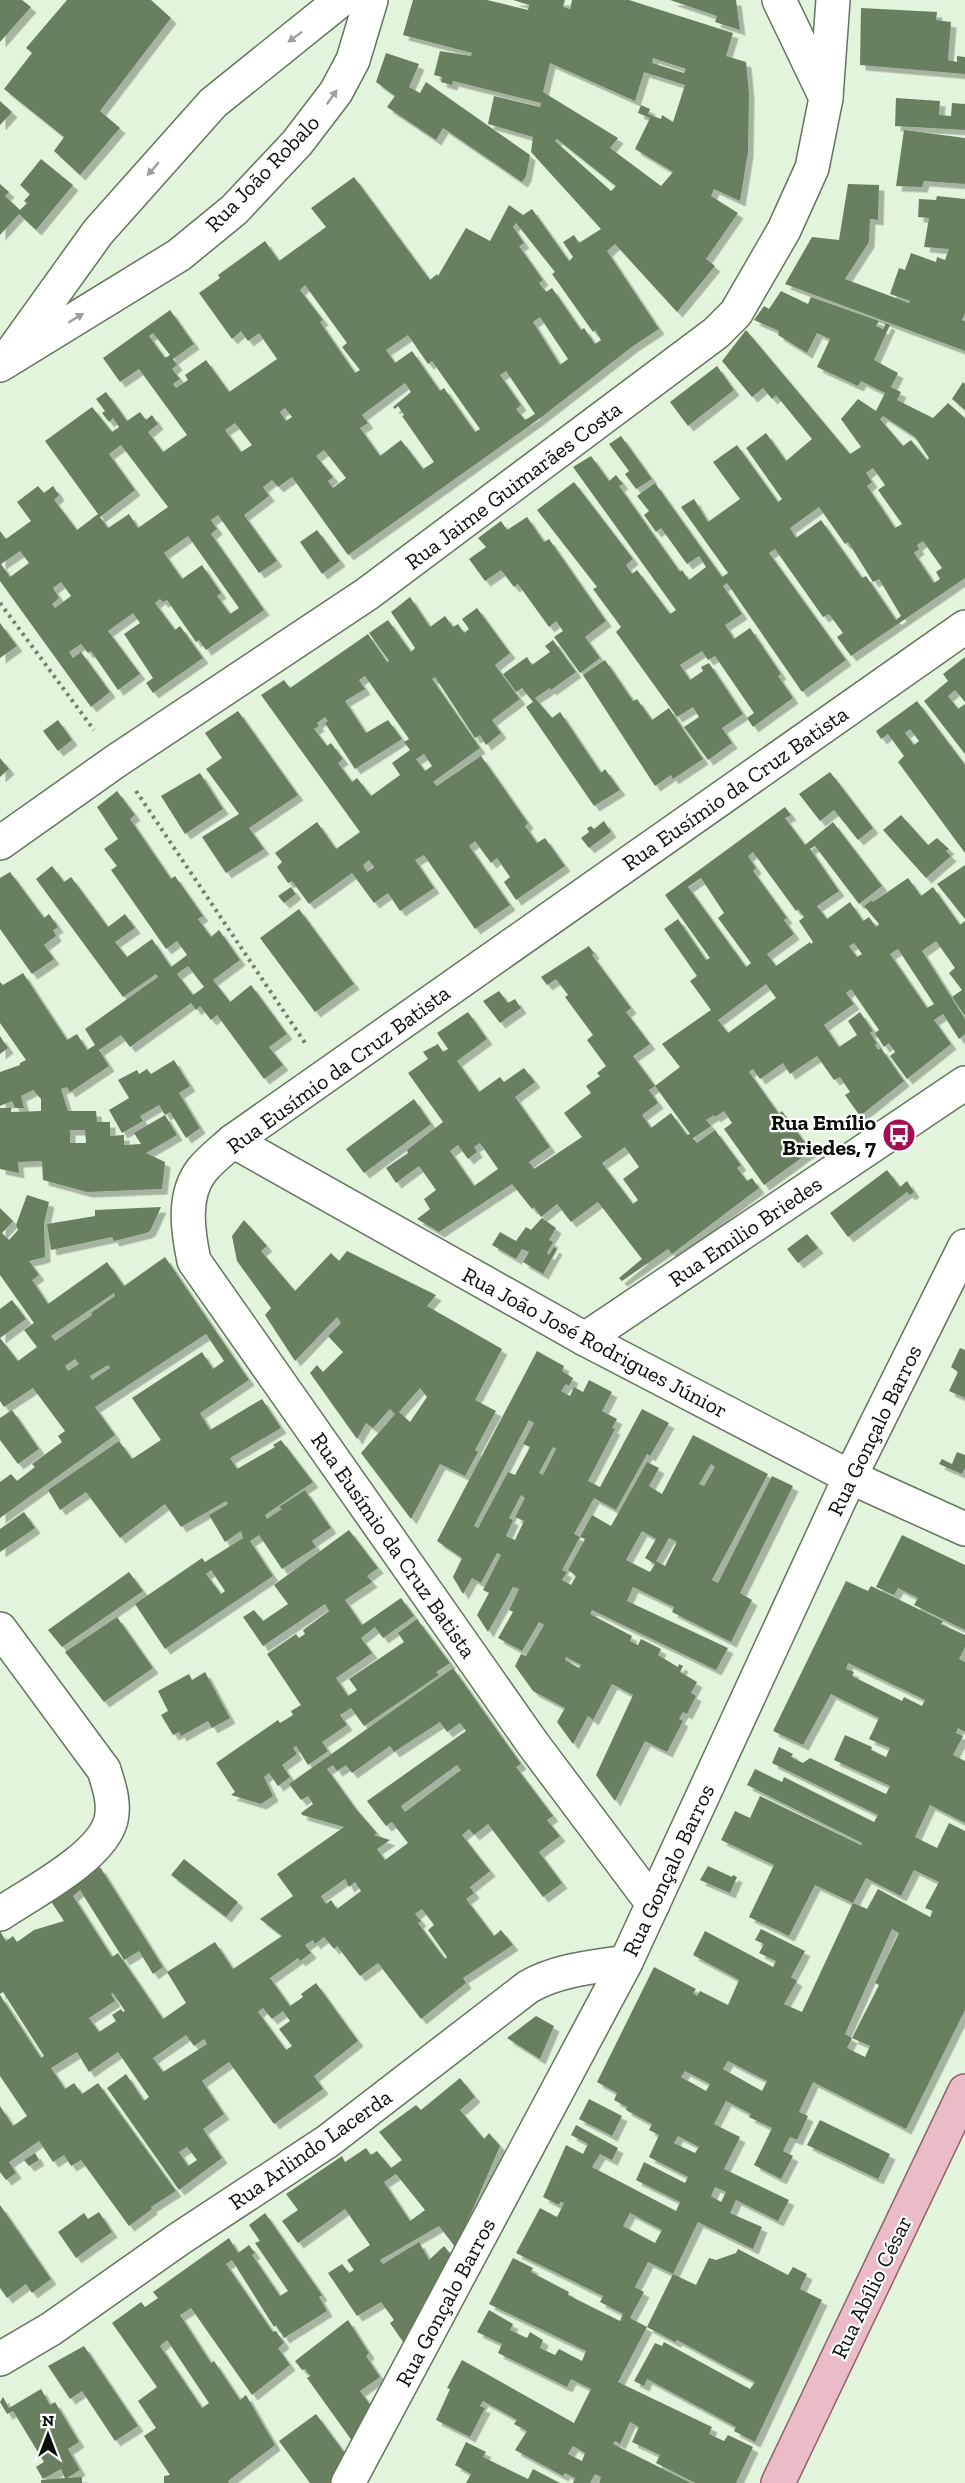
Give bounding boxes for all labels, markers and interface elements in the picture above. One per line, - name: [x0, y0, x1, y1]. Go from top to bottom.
- one-way arrow: [287, 30, 303, 43]
- one-way arrow: [326, 89, 338, 105]
- street label: Rua João Robalo: [200, 109, 325, 238]
- one-way arrow: [147, 161, 160, 176]
- one-way arrow: [68, 313, 84, 324]
- street label: Rua Jaime Guimarães Costa: [400, 395, 627, 576]
- street label: Rua Eusímio da Cruz Batista: [617, 700, 854, 877]
- street label: Rua Eusímio da Cruz Batista: [221, 979, 455, 1160]
- place label: Rua Emílio Briedes, 7: [771, 1109, 876, 1161]
- bus stop icon: Rua Emílio Briedes, 7: [881, 1117, 917, 1153]
- street label: Rua Emilio Briedes: [664, 1170, 827, 1293]
- street label: Rua João José Rodrigues Júnior: [458, 1261, 732, 1424]
- street label: Rua Gonçalo Barros: [821, 1340, 928, 1520]
- street label: Rua Eusímio da Cruz Batista: [305, 1427, 482, 1664]
- street label: Rua Gonçalo Barros: [617, 1780, 720, 1961]
- street label: Rua Arlindo Lacerda: [224, 2083, 397, 2216]
- street label: Rua Abílio César: [825, 2211, 918, 2363]
- street label: Rua Gonçalo Barros: [390, 2213, 501, 2391]
- north arrow: [18, 2405, 78, 2465]
- text: N: [42, 2411, 54, 2430]

